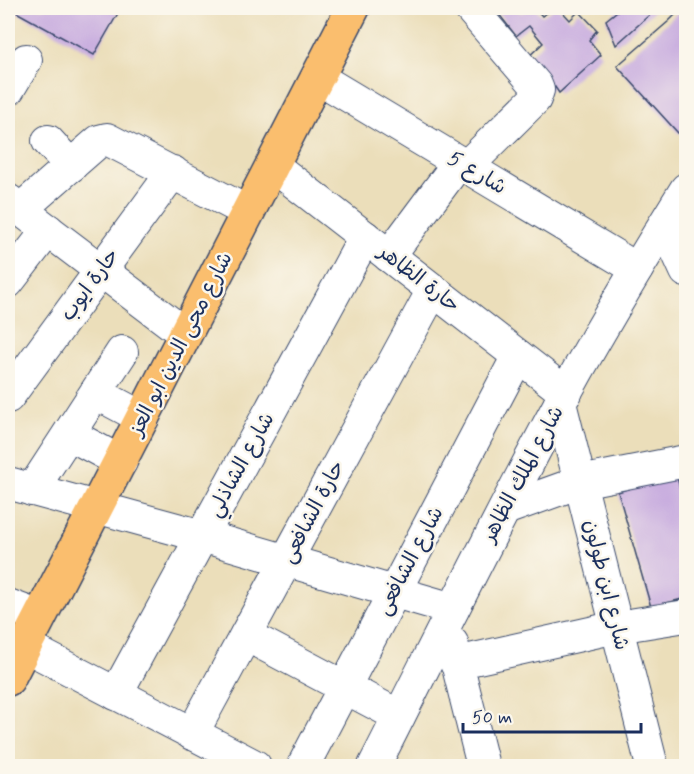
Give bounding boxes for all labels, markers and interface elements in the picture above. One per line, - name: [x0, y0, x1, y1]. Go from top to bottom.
- street label: شارع 5: [442, 145, 512, 201]
- street label: حارة الظاهر: [371, 237, 465, 320]
- street label: حارة ايوب: [54, 243, 126, 327]
- street label: شارع محى الدين ابو العز: [122, 247, 240, 443]
- street label: شارع الملك الظاهر: [474, 401, 571, 549]
- street label: شارع الشاذلي: [201, 408, 285, 524]
- street label: حارة الشافعى: [274, 456, 352, 568]
- street label: شارع الشافعى: [370, 502, 450, 620]
- street label: شارع ابن طولون: [576, 517, 636, 653]
- scale bar: [463, 696, 642, 734]
- text: 50 m: [472, 706, 512, 730]

